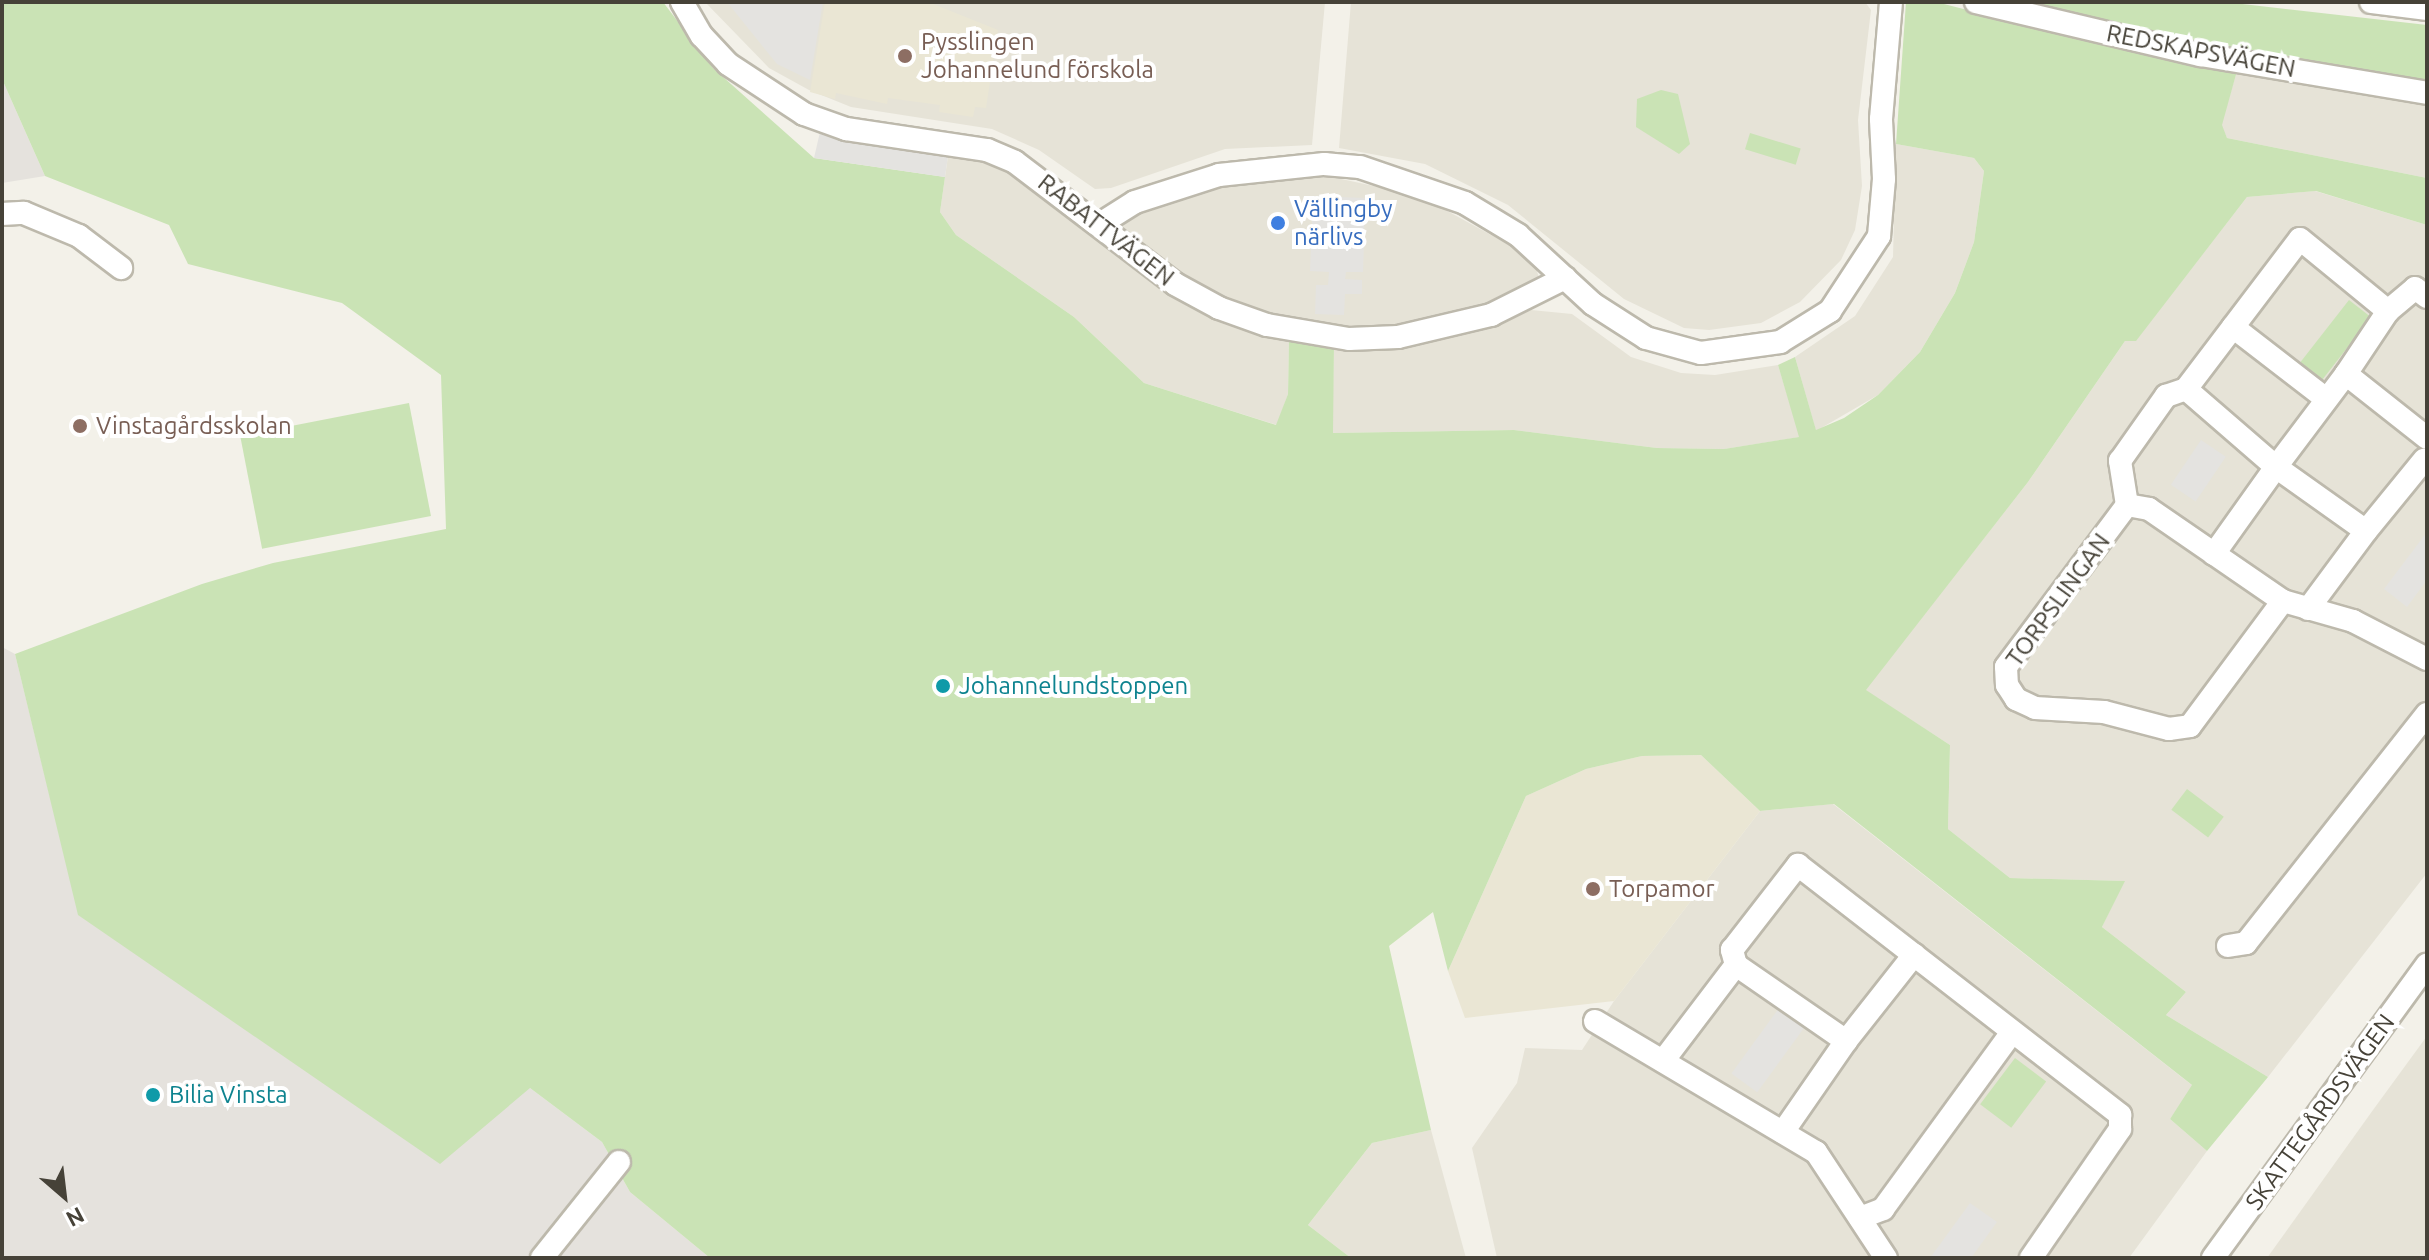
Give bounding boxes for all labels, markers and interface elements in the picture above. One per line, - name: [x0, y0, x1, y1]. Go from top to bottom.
- street label: REDSKAPSVÄGEN: [2104, 19, 2298, 83]
- place label: Pysslingen Johannelund förskola: [921, 28, 1154, 84]
- marker: Pysslingen Johannelund förskola: [896, 47, 914, 65]
- street label: RABATTVÄGEN: [1032, 168, 1180, 292]
- place label: Vällingby närlivs: [1294, 195, 1393, 251]
- marker: Vällingby närlivs: [1269, 214, 1287, 232]
- place label: Vinstagårdsskolan: [96, 412, 292, 440]
- marker: Vinstagårdsskolan: [71, 417, 89, 435]
- street label: TORPSLINGAN: [2000, 528, 2116, 672]
- place label: Johannelundstoppen: [959, 672, 1188, 700]
- marker: Johannelundstoppen: [934, 677, 952, 695]
- place label: Torpamor: [1609, 875, 1715, 903]
- marker: Torpamor: [1584, 880, 1602, 898]
- street label: SKATTEGÅRDSVÄGEN: [2239, 1009, 2401, 1215]
- place label: Bilia Vinsta: [169, 1081, 288, 1109]
- marker: Bilia Vinsta: [144, 1086, 162, 1104]
- north arrow: [24, 1156, 104, 1236]
- text: N: [62, 1203, 89, 1233]

